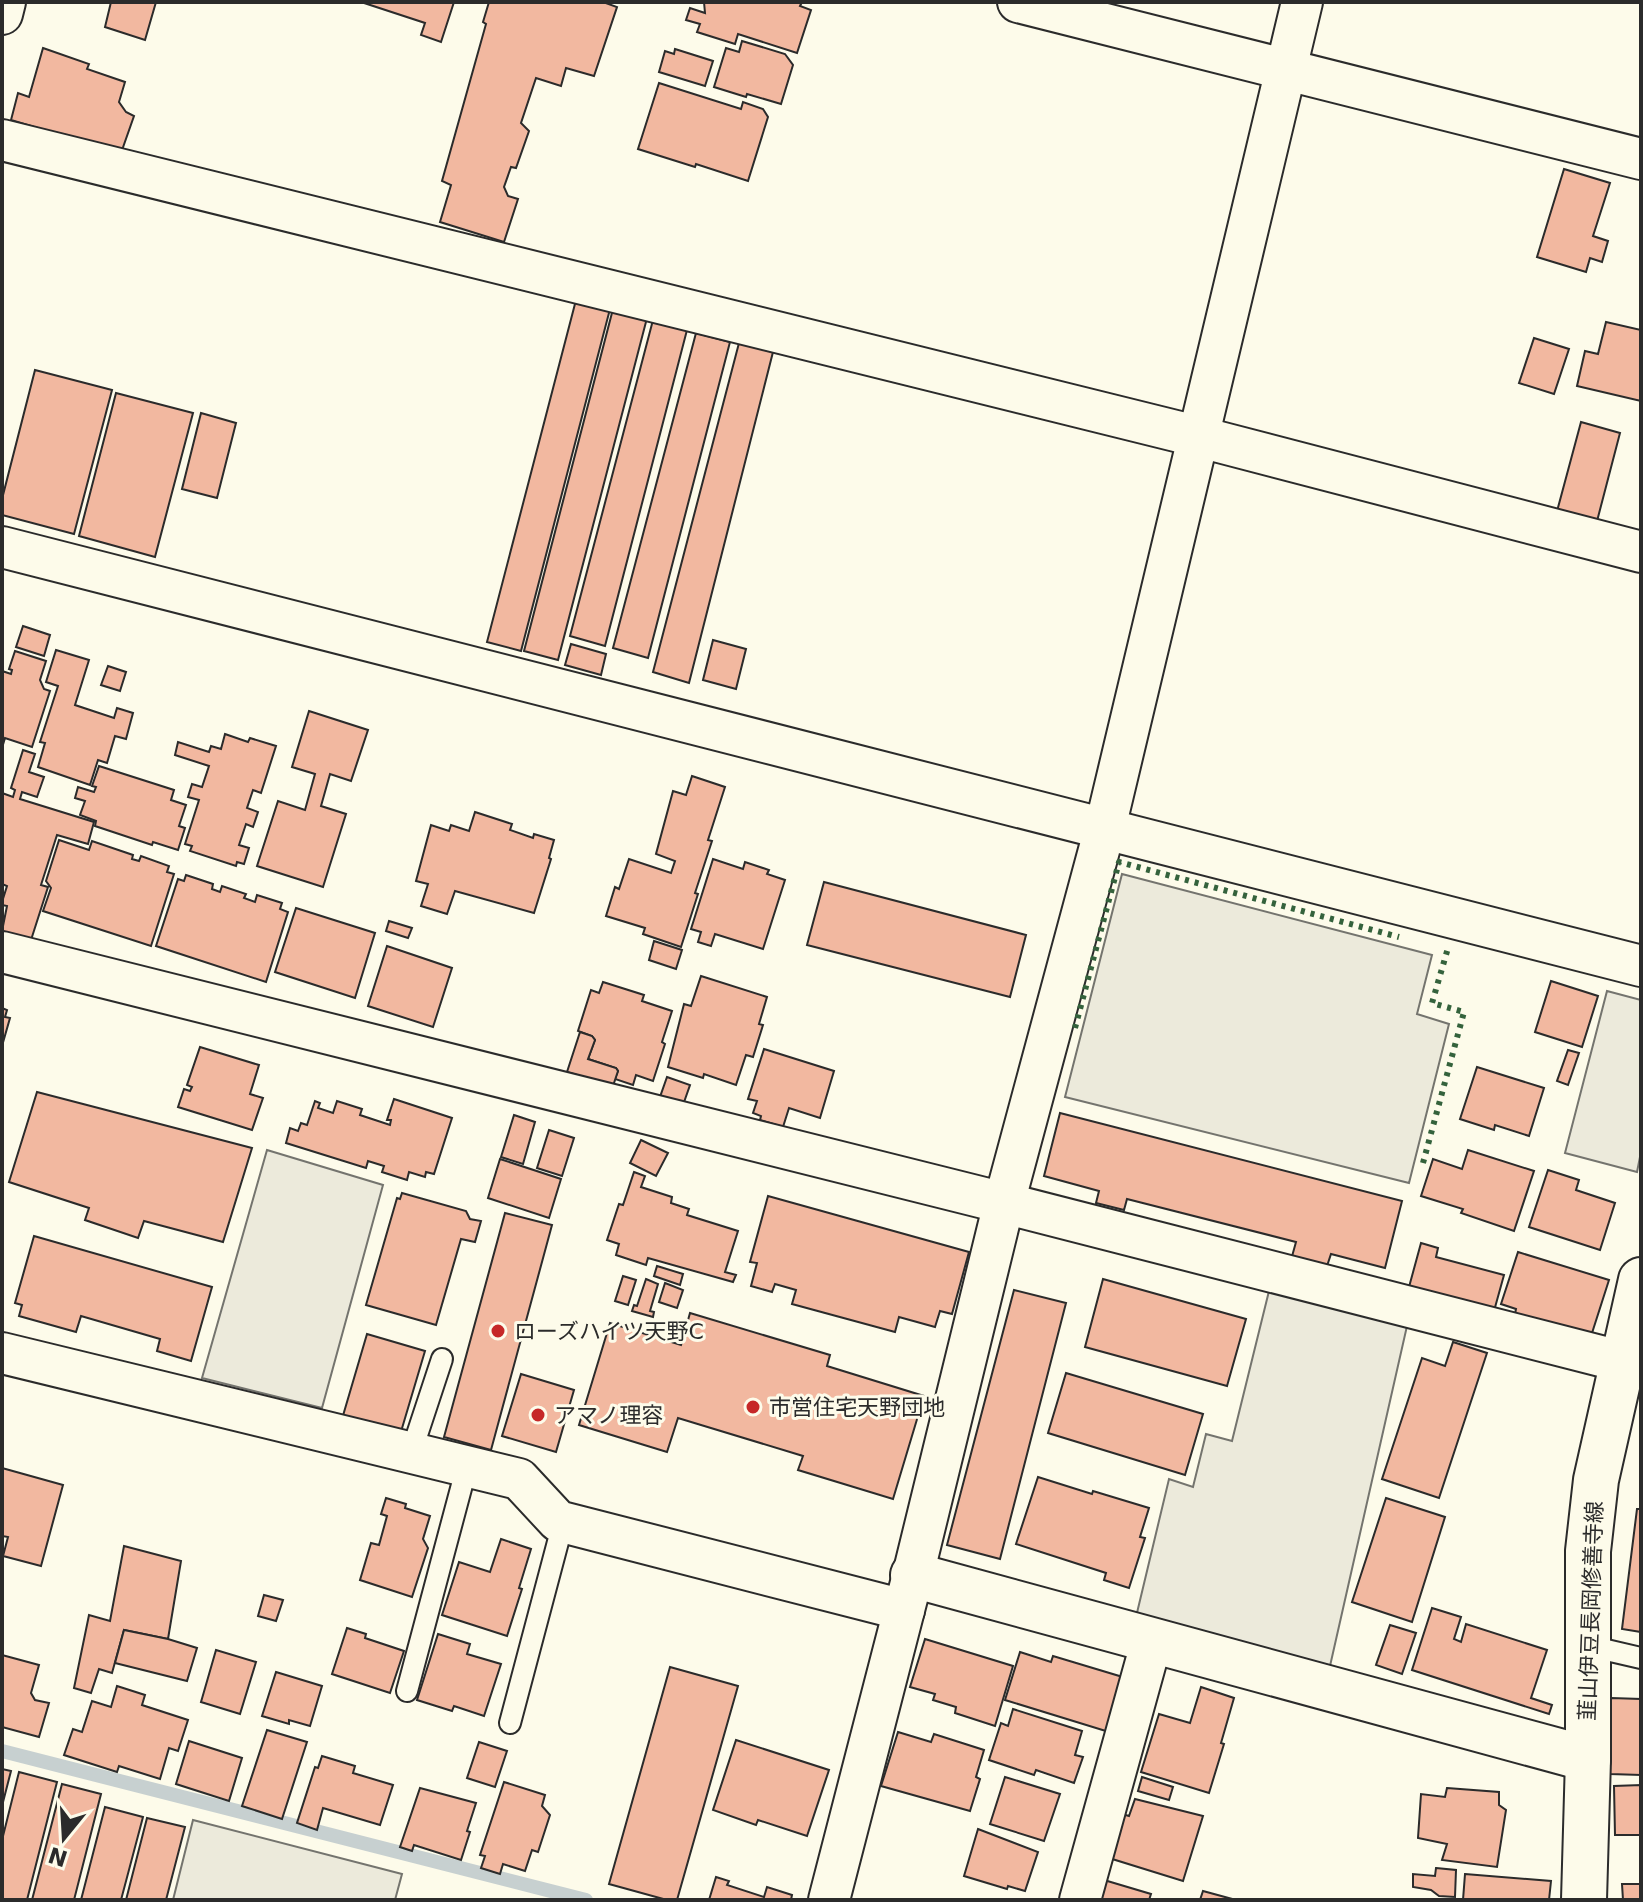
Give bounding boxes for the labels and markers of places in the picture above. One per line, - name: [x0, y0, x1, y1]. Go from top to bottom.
- place label: ローズハイツ天野C: [514, 1319, 704, 1344]
- marker: ローズハイツ天野C: [489, 1322, 507, 1340]
- place label: 市営住宅天野団地: [769, 1395, 945, 1420]
- marker: 市営住宅天野団地: [744, 1398, 762, 1416]
- place label: アマノ理容: [554, 1403, 663, 1428]
- marker: アマノ理容: [529, 1406, 547, 1424]

